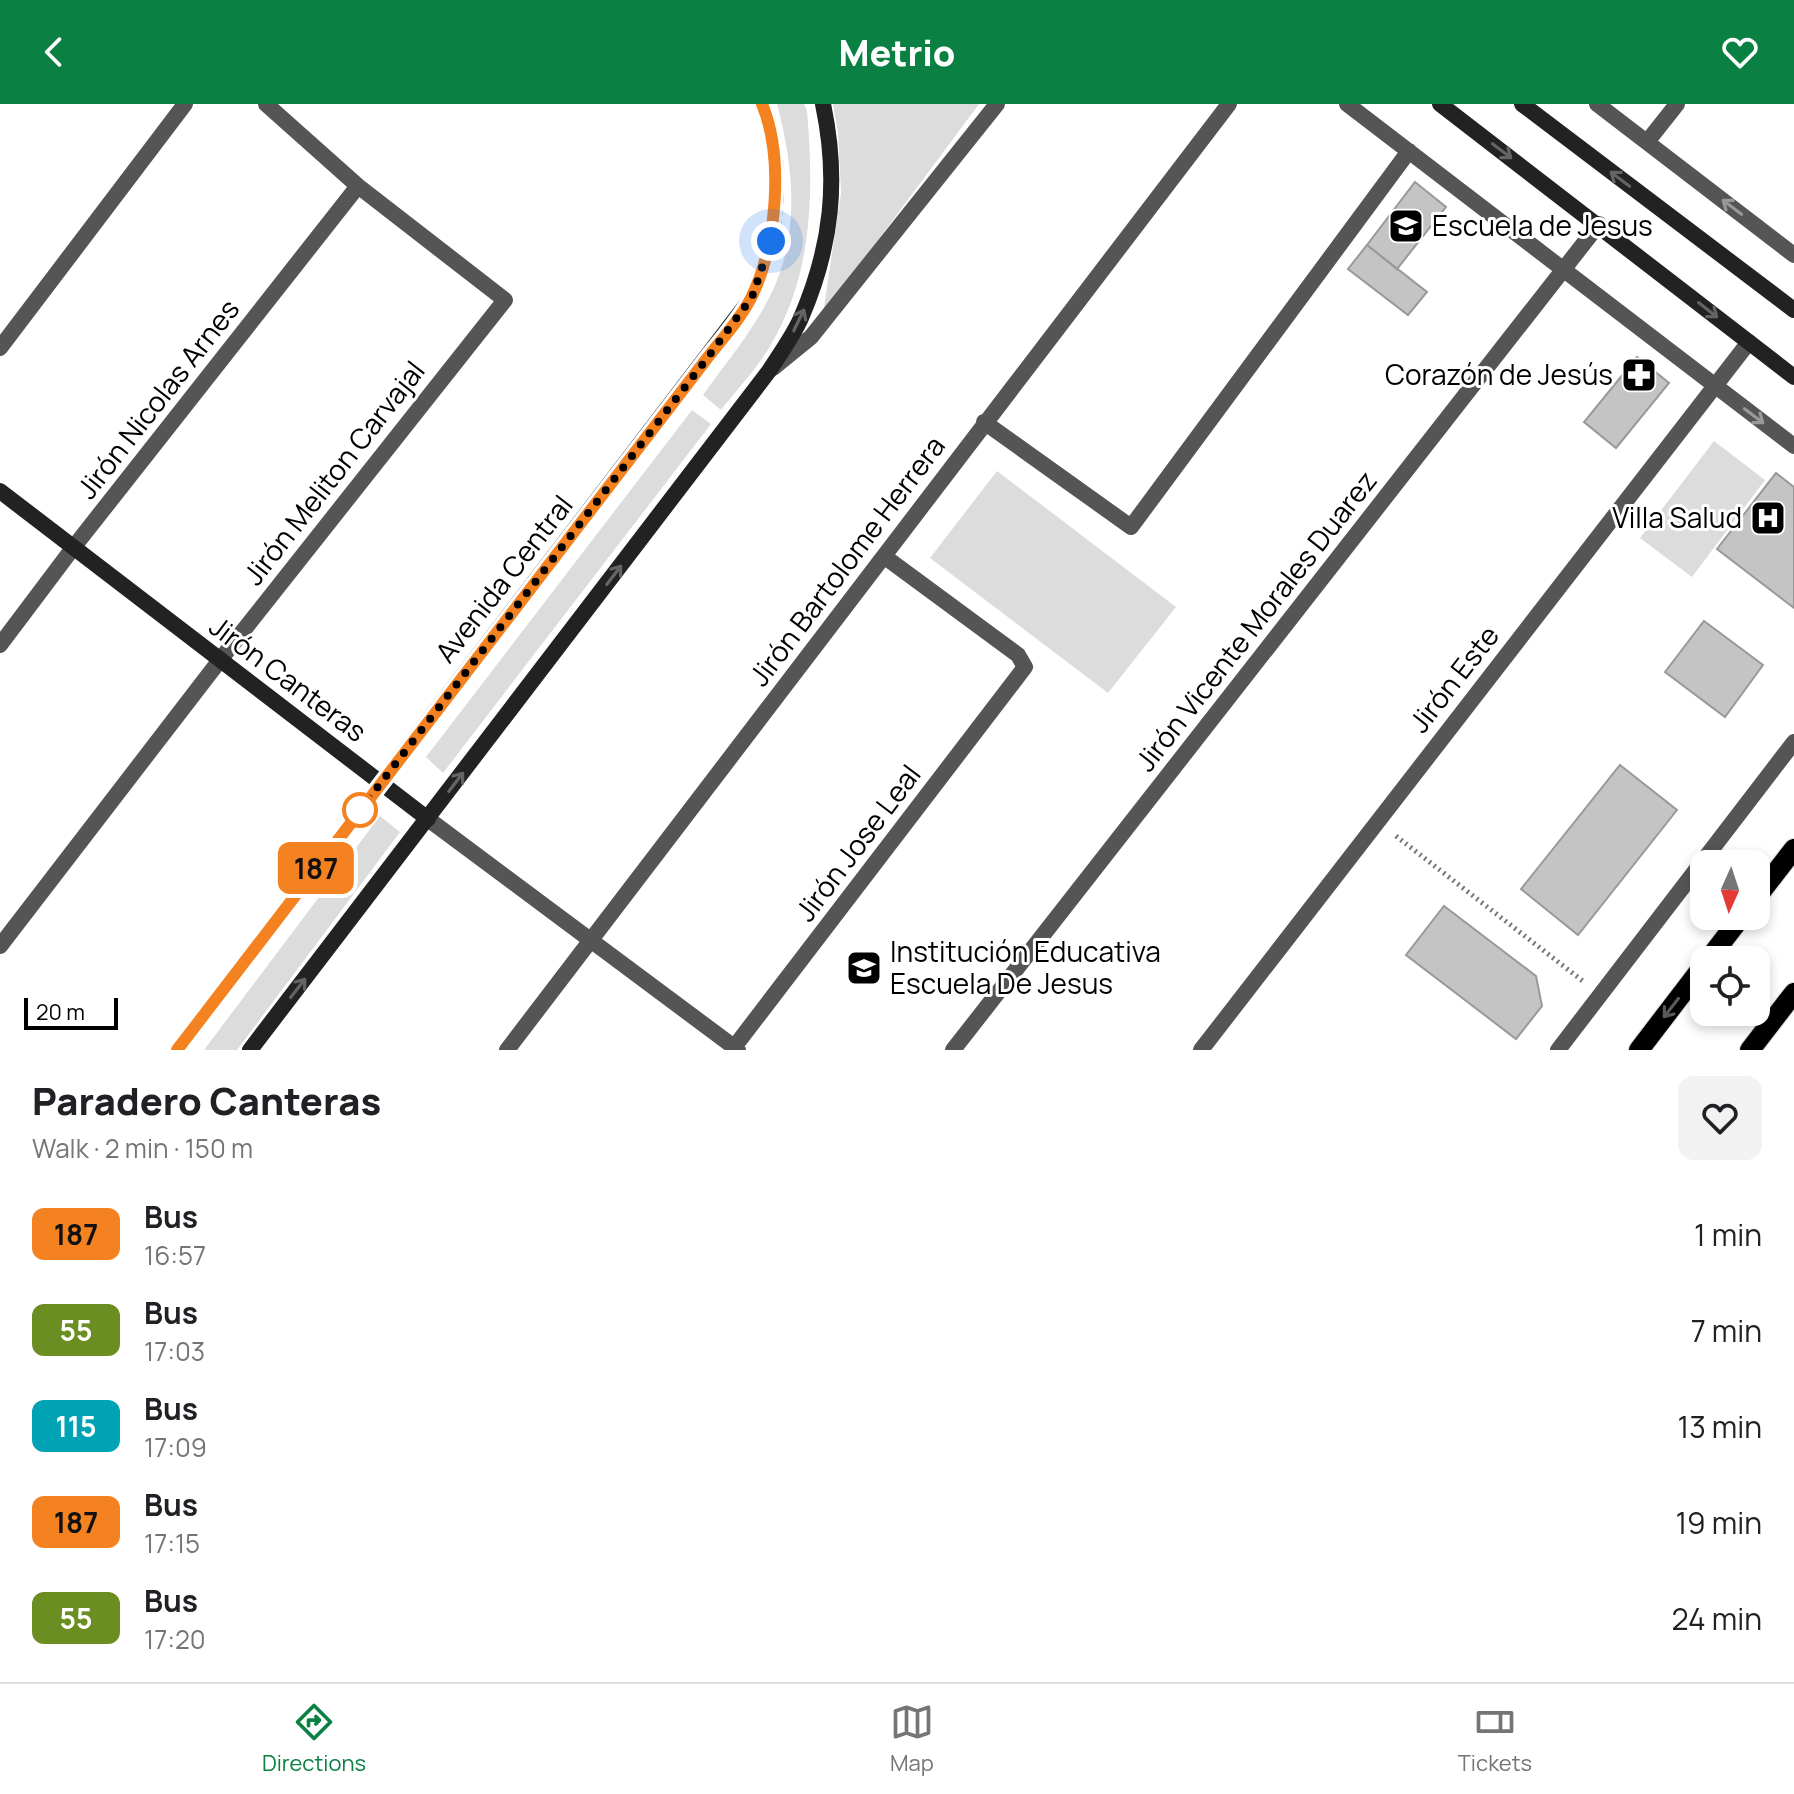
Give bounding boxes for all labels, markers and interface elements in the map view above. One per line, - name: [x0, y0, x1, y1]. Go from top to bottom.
- text: Metrio: [839, 28, 955, 77]
- icon: back: [32, 30, 76, 74]
- icon: heart: [1718, 30, 1762, 74]
- one-way arrow: [1490, 143, 1512, 160]
- one-way arrow: [1610, 170, 1632, 187]
- one-way arrow: [1722, 199, 1743, 216]
- place label: Escuela de Jesus: [1432, 206, 1653, 244]
- school or university icon: Escuela de Jesus: [1387, 207, 1425, 245]
- your location: [751, 221, 791, 261]
- street label: Jirón Nicolas Arnes: [67, 291, 247, 506]
- one-way arrow: [1697, 301, 1718, 319]
- one-way arrow: [792, 308, 807, 332]
- street label: Jirón Meliton Carvajal: [234, 353, 433, 592]
- place label: Corazón de Jesús: [1385, 355, 1613, 393]
- pharmacy icon: Corazón de Jesús: [1620, 356, 1658, 394]
- one-way arrow: [1743, 408, 1764, 425]
- street label: Jirón Bartolome Herrera: [740, 428, 953, 693]
- street label: Jirón Vicente Morales Duarez: [1126, 462, 1385, 779]
- street label: Avenida Central: [426, 487, 581, 670]
- place label: Villa Salud: [1612, 498, 1742, 536]
- hospital icon: Villa Salud: [1749, 499, 1787, 537]
- one-way arrow: [605, 565, 622, 586]
- street label: Jirón Canteras: [202, 607, 375, 750]
- street label: Jirón Este: [1400, 617, 1507, 740]
- street label: Jirón Jose Leal: [786, 756, 929, 928]
- one-way arrow: [448, 772, 465, 793]
- unlabelled marker: [343, 793, 377, 827]
- line badge: 187: [270, 842, 362, 894]
- text: 187: [294, 849, 338, 887]
- north arrow: [1690, 850, 1770, 930]
- map controls: [1690, 850, 1770, 1026]
- place label: Institución Educativa Escuela De Jesus: [890, 932, 1161, 1002]
- button: locate: [1690, 946, 1770, 1026]
- school or university icon: Institución Educativa Escuela De Jesus: [845, 949, 883, 987]
- one-way arrow: [289, 978, 306, 999]
- scale bar: [24, 994, 118, 1030]
- text: 20 m: [36, 997, 85, 1027]
- one-way arrow: [1663, 997, 1680, 1018]
- text: Paradero Canteras: [32, 1074, 381, 1126]
- button: heart: [1678, 1076, 1762, 1160]
- text: Walk · 2 min · 150 m: [32, 1130, 253, 1166]
- text: Bus: [144, 1196, 198, 1237]
- text: 1 min: [1694, 1214, 1762, 1255]
- text: 187: [54, 1215, 98, 1253]
- text: 16:57: [144, 1237, 206, 1273]
- text: Bus: [144, 1292, 198, 1333]
- text: 7 min: [1691, 1310, 1762, 1351]
- text: 55: [60, 1311, 92, 1349]
- text: 17:03: [144, 1333, 205, 1369]
- text: Bus: [144, 1388, 198, 1429]
- text: 13 min: [1677, 1406, 1762, 1447]
- text: 115: [56, 1407, 96, 1445]
- text: 17:09: [144, 1429, 207, 1465]
- text: Bus: [144, 1484, 198, 1525]
- text: 19 min: [1675, 1502, 1762, 1543]
- text: 187: [54, 1503, 98, 1541]
- text: 17:15: [144, 1525, 200, 1561]
- text: Bus: [144, 1580, 198, 1621]
- text: 24 min: [1672, 1598, 1762, 1639]
- text: 55: [60, 1599, 92, 1637]
- text: 17:20: [144, 1621, 206, 1657]
- tab: Directions: [262, 1700, 366, 1778]
- tab: Map: [890, 1700, 934, 1778]
- tab: Tickets: [1458, 1700, 1532, 1778]

